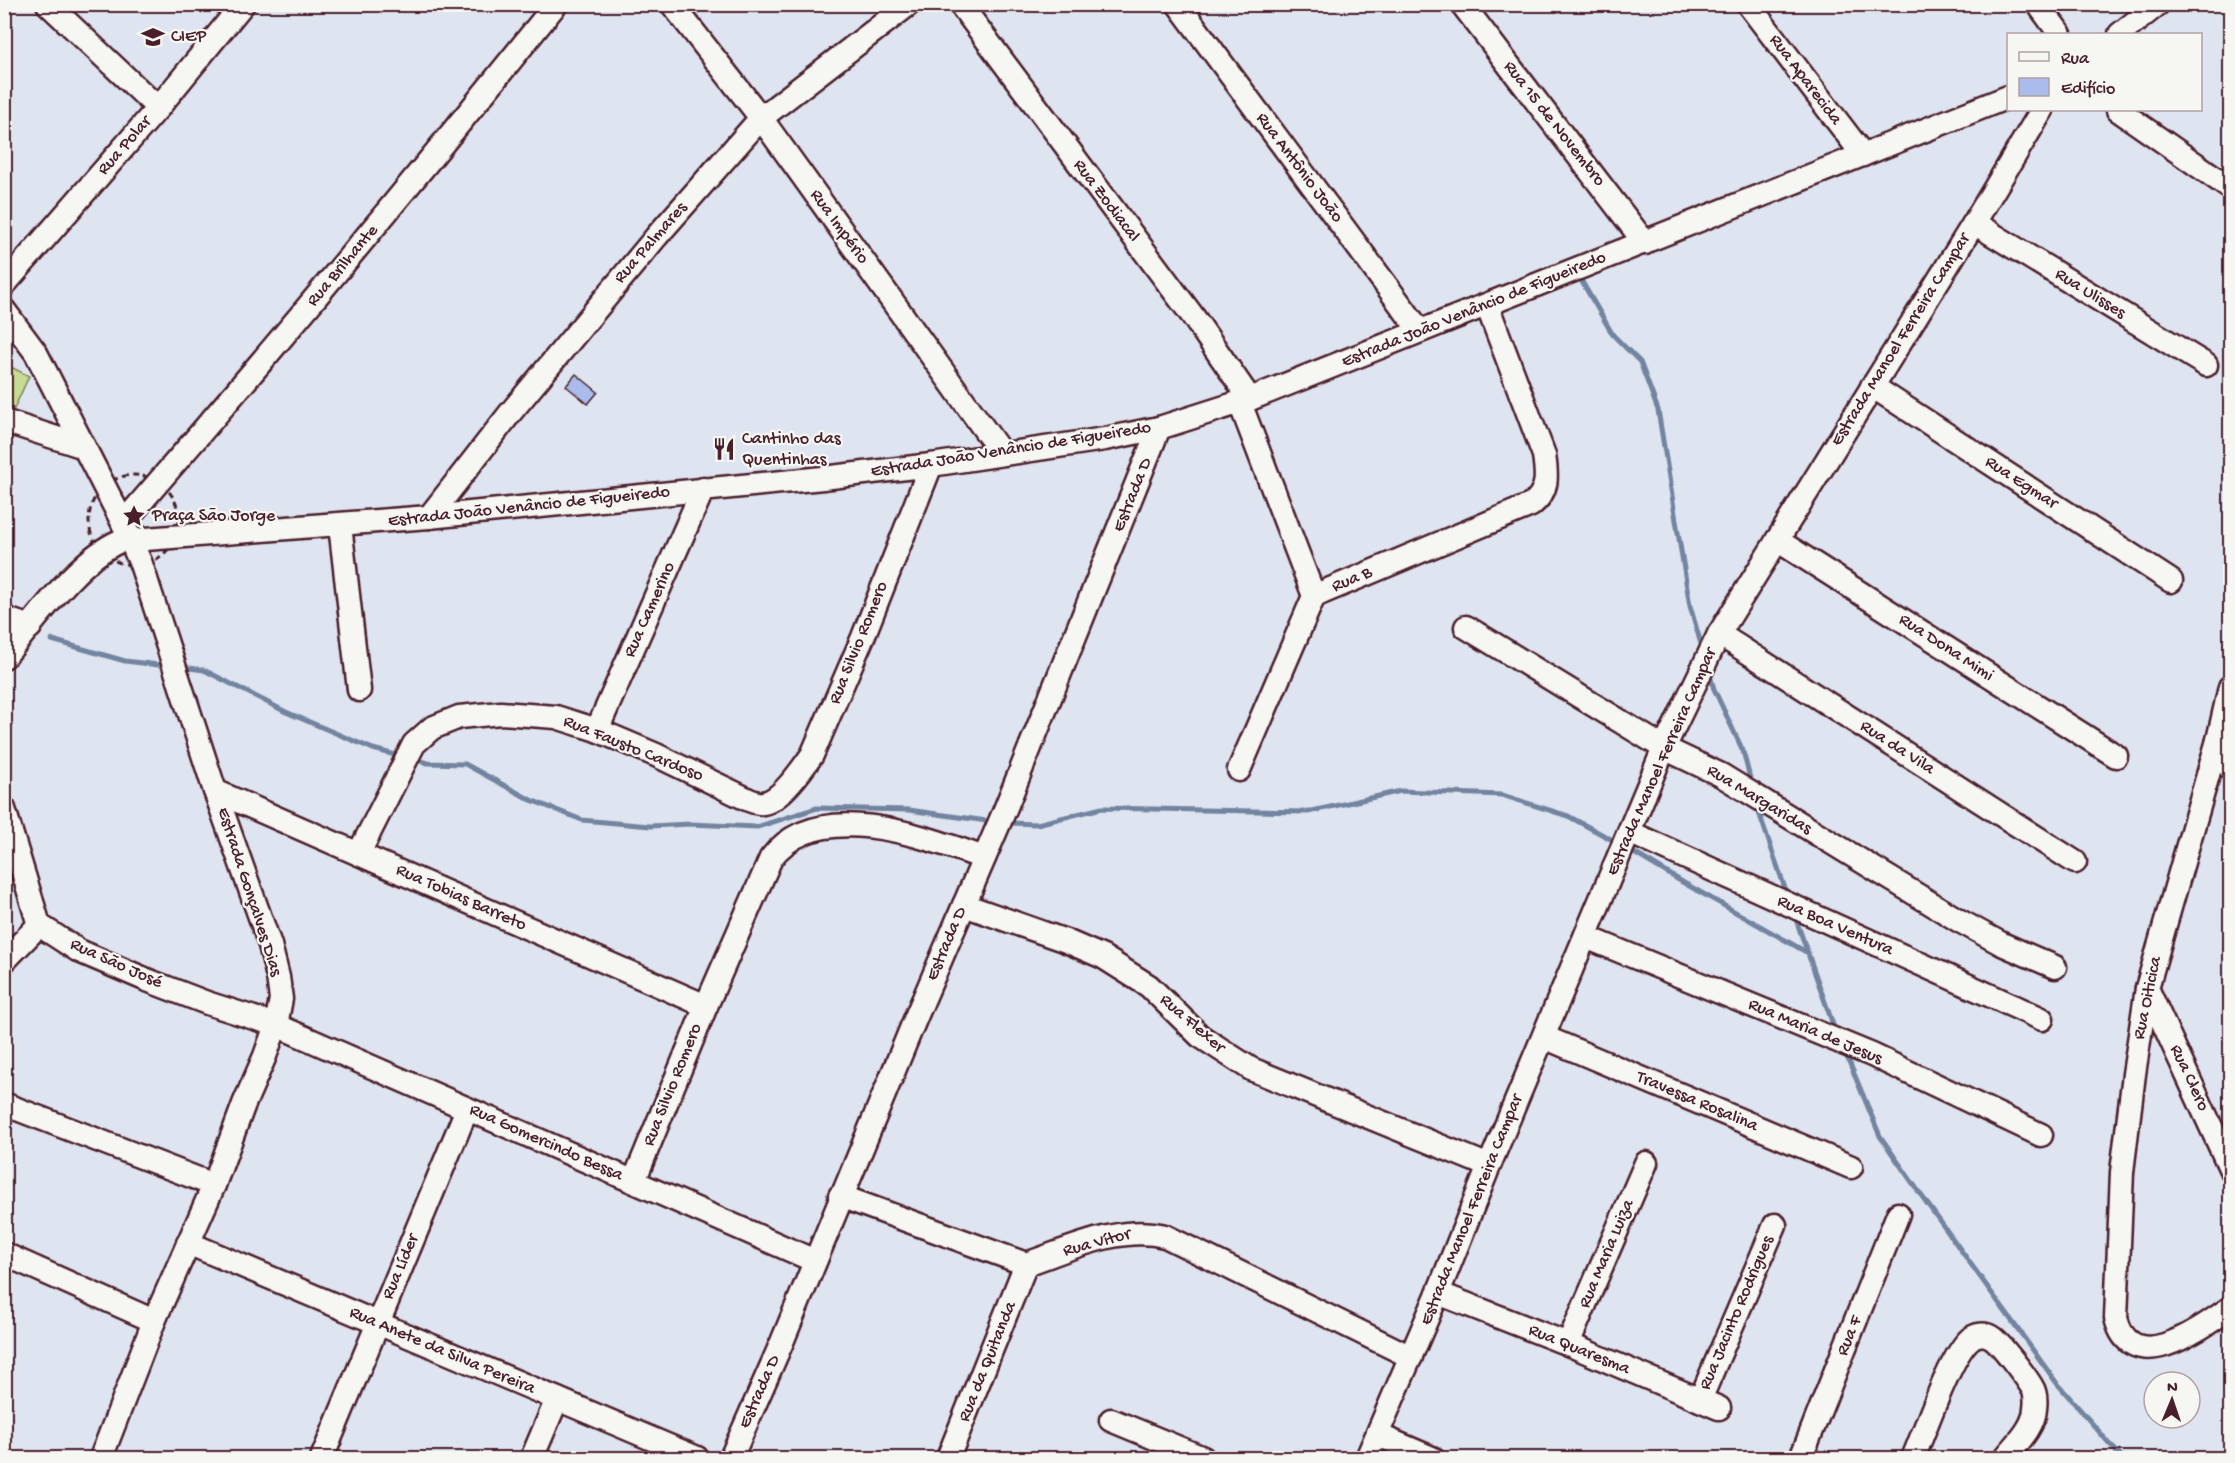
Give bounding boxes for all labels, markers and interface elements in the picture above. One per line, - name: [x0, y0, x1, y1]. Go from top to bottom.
- school or university icon: CIEP: [140, 24, 166, 50]
- place label: CIEP: [171, 27, 207, 48]
- street label: Rua Aparecida: [1764, 31, 1846, 130]
- legend: [2007, 33, 2202, 111]
- text: Rua: [2061, 49, 2090, 70]
- street label: Rua 15 de Novembro: [1498, 57, 1610, 191]
- text: Edifício: [2061, 79, 2115, 100]
- street label: Rua Antônio João: [1251, 109, 1347, 227]
- street label: Rua Polar: [94, 111, 158, 180]
- street label: Rua Zodiacal: [1068, 156, 1144, 246]
- street label: Rua Império: [805, 186, 873, 268]
- street label: Rua Palmares: [610, 197, 693, 288]
- street label: Rua Brilhante: [303, 220, 384, 311]
- street label: Estrada Manoel Ferreira Campar: [1827, 228, 1976, 450]
- street label: Estrada João Venâncio de Figueiredo: [1339, 247, 1609, 373]
- street label: Rua Ulisses: [2051, 264, 2130, 325]
- street label: Estrada João Venâncio de Figueiredo: [869, 417, 1153, 483]
- place label: Cantinho das Quentinhas: [742, 429, 842, 471]
- restaurant icon: Cantinho das Quentinhas: [711, 436, 737, 462]
- street label: Rua Egmar: [1981, 452, 2063, 515]
- street label: Estrada D: [1109, 455, 1157, 535]
- street label: Estrada João Venâncio de Figueiredo: [387, 482, 671, 532]
- place icon: Praça São Jorge: [121, 503, 147, 529]
- place label: Praça São Jorge: [151, 506, 276, 527]
- street label: Rua Camerino: [620, 559, 680, 661]
- street label: Rua B: [1329, 562, 1376, 598]
- street label: Rua Silvio Romero: [825, 579, 893, 707]
- street label: Rua Dona Mimi: [1895, 609, 1998, 687]
- street label: Estrada Manoel Ferreira Campar: [1602, 643, 1723, 879]
- street label: Rua Fausto Cardoso: [560, 711, 706, 787]
- street label: Rua da Vila: [1856, 716, 1939, 780]
- street label: Rua Margaridas: [1703, 760, 1816, 840]
- street label: Estrada Gonçalves Dias: [212, 805, 287, 980]
- street label: Rua Tobias Barreto: [393, 860, 529, 936]
- street label: Rua Boa Ventura: [1774, 891, 1897, 961]
- street label: Estrada D: [922, 904, 972, 984]
- street label: Rua São José: [67, 934, 166, 994]
- street label: Rua Oiticica: [2129, 954, 2167, 1041]
- street label: Rua Flexer: [1155, 990, 1230, 1059]
- street label: Rua Maria de Jesus: [1745, 994, 1887, 1070]
- street label: Rua Silvio Romero: [639, 1021, 707, 1149]
- street label: Rua Clero: [2165, 1041, 2213, 1115]
- street label: Travessa Rosalina: [1632, 1067, 1762, 1137]
- street label: Estrada Manoel Ferreira Campar: [1416, 1090, 1529, 1328]
- street label: Rua Gomercindo Bessa: [466, 1100, 627, 1187]
- street label: Rua Maria Luiza: [1575, 1196, 1640, 1311]
- street label: Rua Vítor: [1061, 1223, 1135, 1262]
- street label: Rua Líder: [378, 1230, 425, 1303]
- street label: Rua Jacinto Rodrigues: [1695, 1232, 1780, 1393]
- street label: Rua da Quitanda: [954, 1298, 1022, 1425]
- street label: Rua Anete da Silva Pereira: [346, 1302, 539, 1400]
- street label: Rua F: [1833, 1312, 1868, 1359]
- street label: Rua Quaresma: [1525, 1320, 1634, 1380]
- street label: Estrada D: [735, 1352, 786, 1432]
- north arrow: [2142, 1370, 2202, 1430]
- text: N: [2167, 1379, 2179, 1398]

